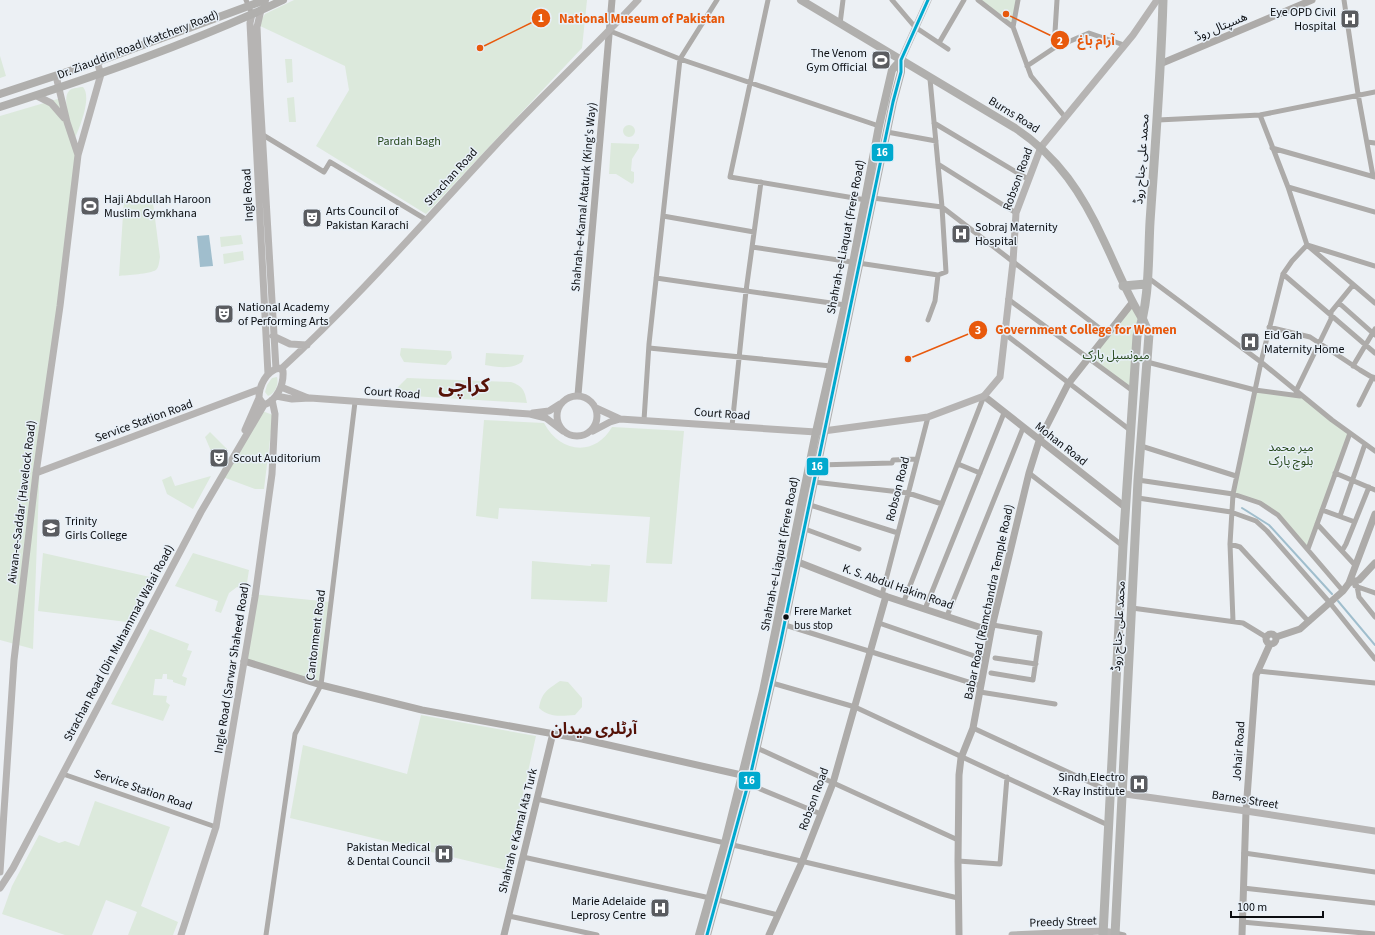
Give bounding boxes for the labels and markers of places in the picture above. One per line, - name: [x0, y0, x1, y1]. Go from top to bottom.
- place label: Eye OPD Civil Hospital: [1270, 4, 1336, 35]
- callout: National Museum of Pakistan: [531, 6, 733, 31]
- hospital icon: Eye OPD Civil Hospital: [1339, 8, 1361, 30]
- callout: آرام باغ: [1050, 28, 1123, 53]
- place label: The Venom Gym Official: [806, 45, 867, 76]
- sports icon: The Venom Gym Official: [870, 49, 892, 71]
- place label: Haji Abdullah Haroon Muslim Gymkhana: [104, 191, 211, 222]
- sports icon: Haji Abdullah Haroon Muslim Gymkhana: [79, 195, 101, 217]
- place label: Arts Council of Pakistan Karachi: [326, 203, 409, 234]
- theatre icon: Arts Council of Pakistan Karachi: [301, 207, 323, 229]
- place label: Sobraj Maternity Hospital: [975, 219, 1058, 250]
- hospital icon: Sobraj Maternity Hospital: [950, 223, 972, 245]
- place label: National Academy of Performing Arts: [238, 299, 330, 330]
- theatre icon: National Academy of Performing Arts: [213, 303, 235, 325]
- callout: Government College for Women: [968, 317, 1185, 342]
- place label: Eid Gah Maternity Home: [1264, 327, 1344, 358]
- hospital icon: Eid Gah Maternity Home: [1239, 331, 1261, 353]
- theatre icon: Scout Auditorium: [208, 447, 230, 469]
- place label: Scout Auditorium: [233, 450, 321, 467]
- place label: Trinity Girls College: [65, 513, 127, 544]
- school or university icon: Trinity Girls College: [40, 517, 62, 539]
- place label: Frere Market bus stop: [794, 604, 852, 633]
- marker: Frere Market bus stop: [781, 612, 791, 622]
- place label: Sindh Electro X-Ray Institute: [1053, 769, 1125, 800]
- hospital icon: Sindh Electro X-Ray Institute: [1128, 773, 1150, 795]
- place label: Pakistan Medical & Dental Council: [346, 839, 430, 870]
- hospital icon: Pakistan Medical & Dental Council: [433, 843, 455, 865]
- place label: Marie Adelaide Leprosy Centre: [571, 893, 646, 924]
- hospital icon: Marie Adelaide Leprosy Centre: [649, 897, 671, 919]

